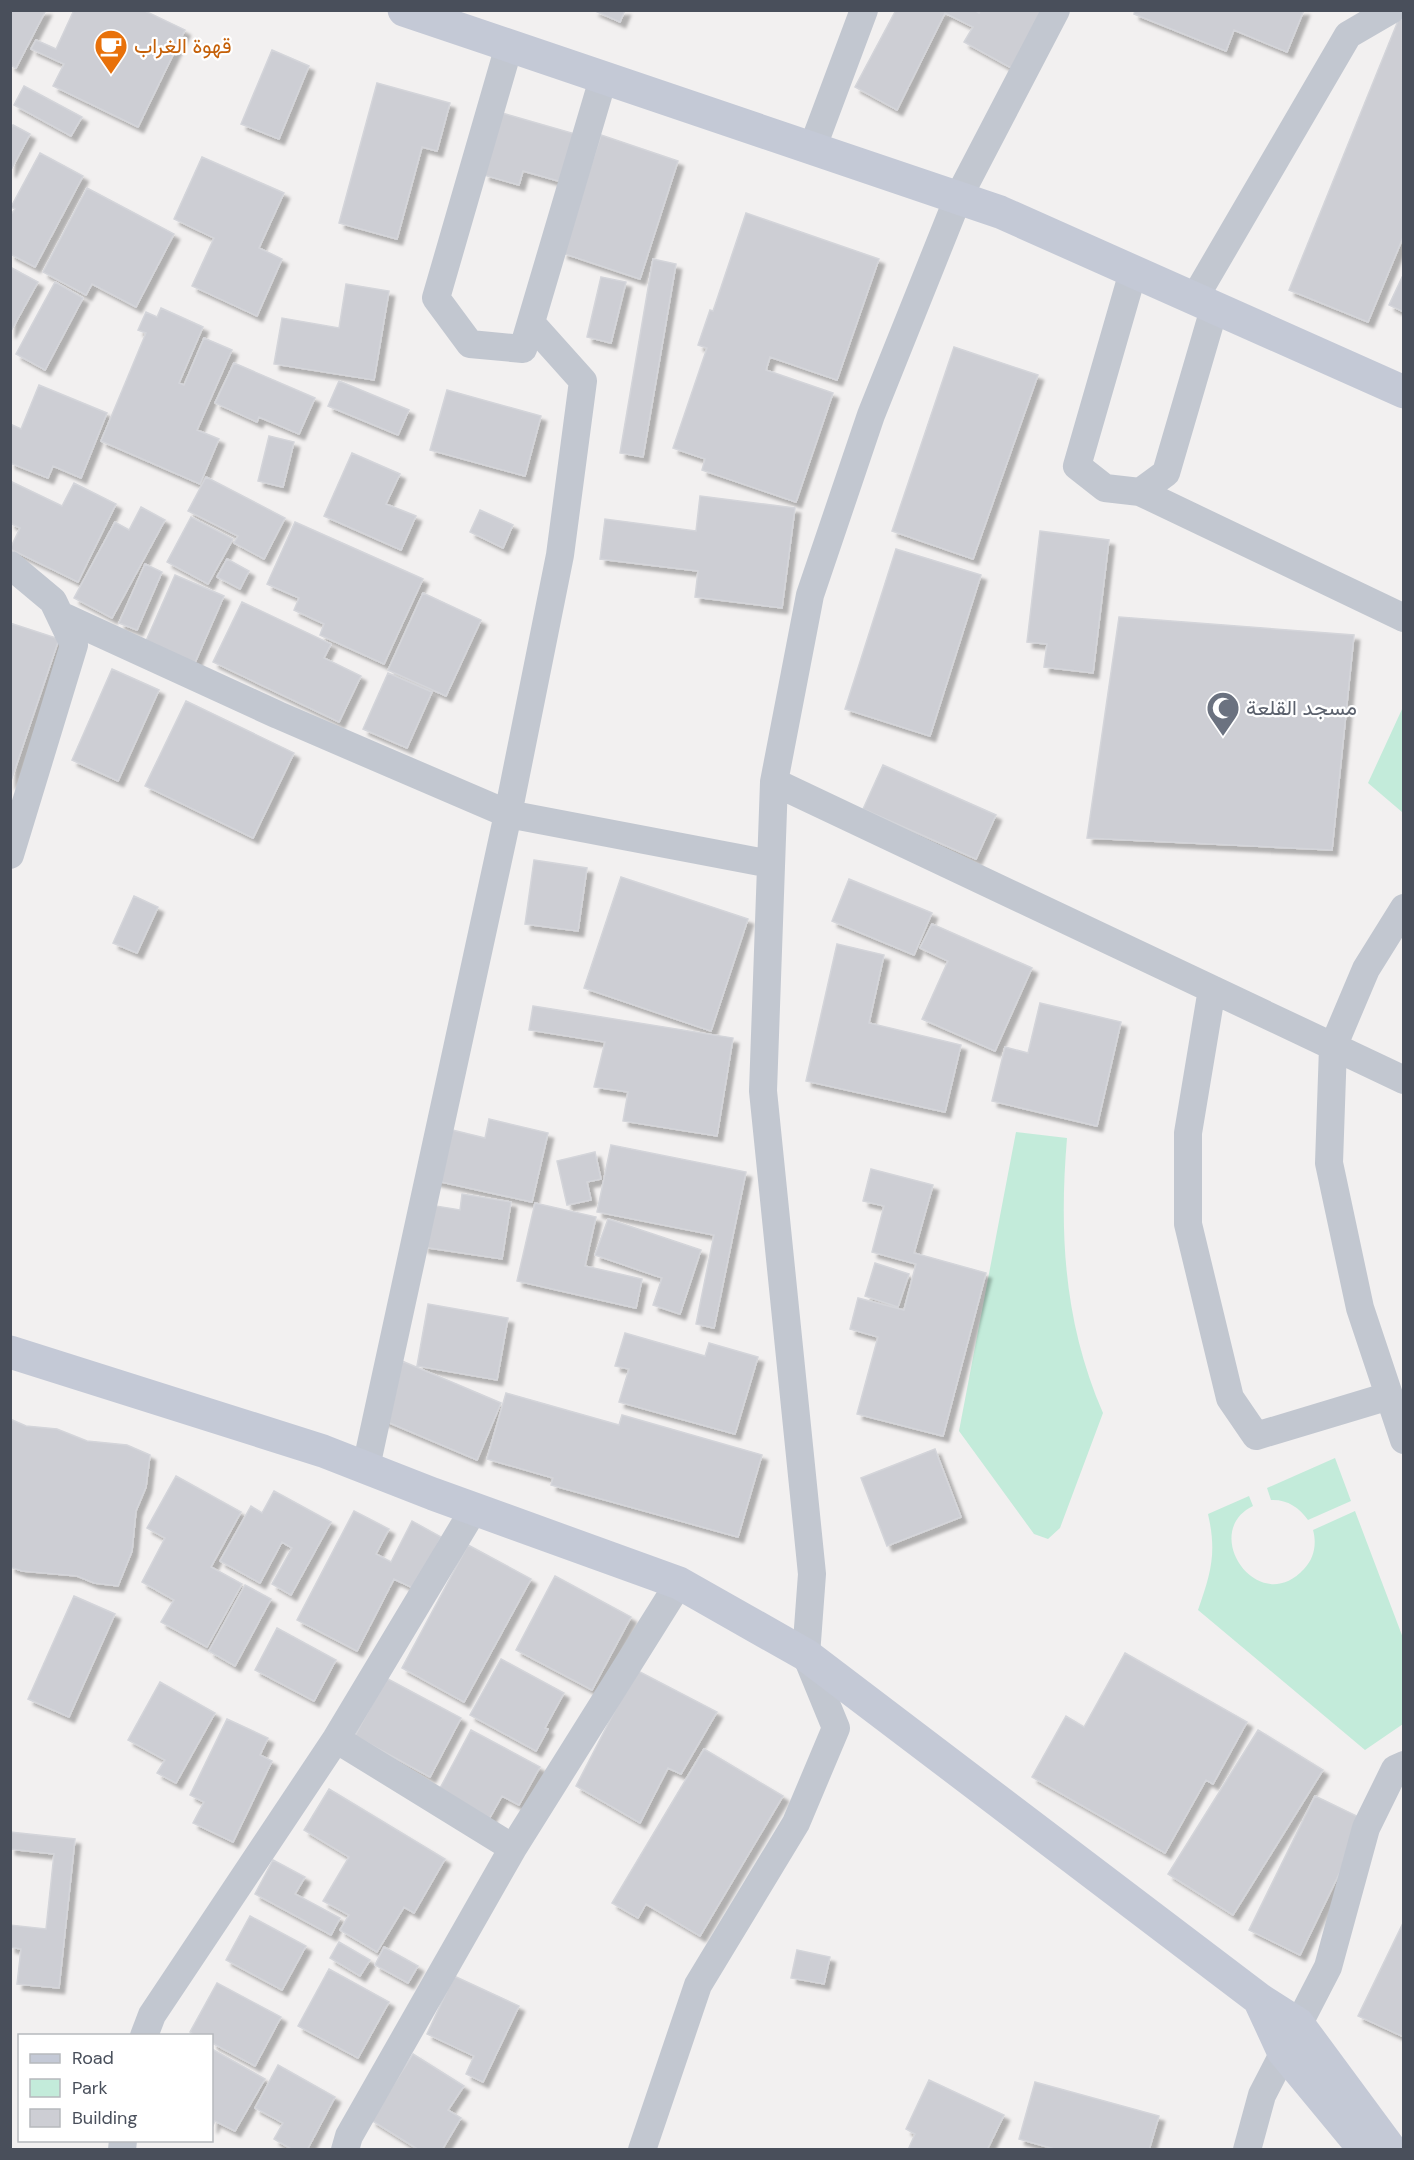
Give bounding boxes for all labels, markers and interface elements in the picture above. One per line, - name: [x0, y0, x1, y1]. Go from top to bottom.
- cafe icon: قهوة الغراب: [93, 28, 129, 75]
- place label: قهوة الغراب: [134, 32, 232, 60]
- mosque icon: مسجد القلعة: [1205, 690, 1241, 737]
- place label: مسجد القلعة: [1246, 694, 1357, 722]
- legend: [18, 2034, 213, 2142]
- text: Road: [72, 2046, 114, 2070]
- text: Park: [72, 2076, 108, 2100]
- text: Building: [72, 2106, 137, 2130]

